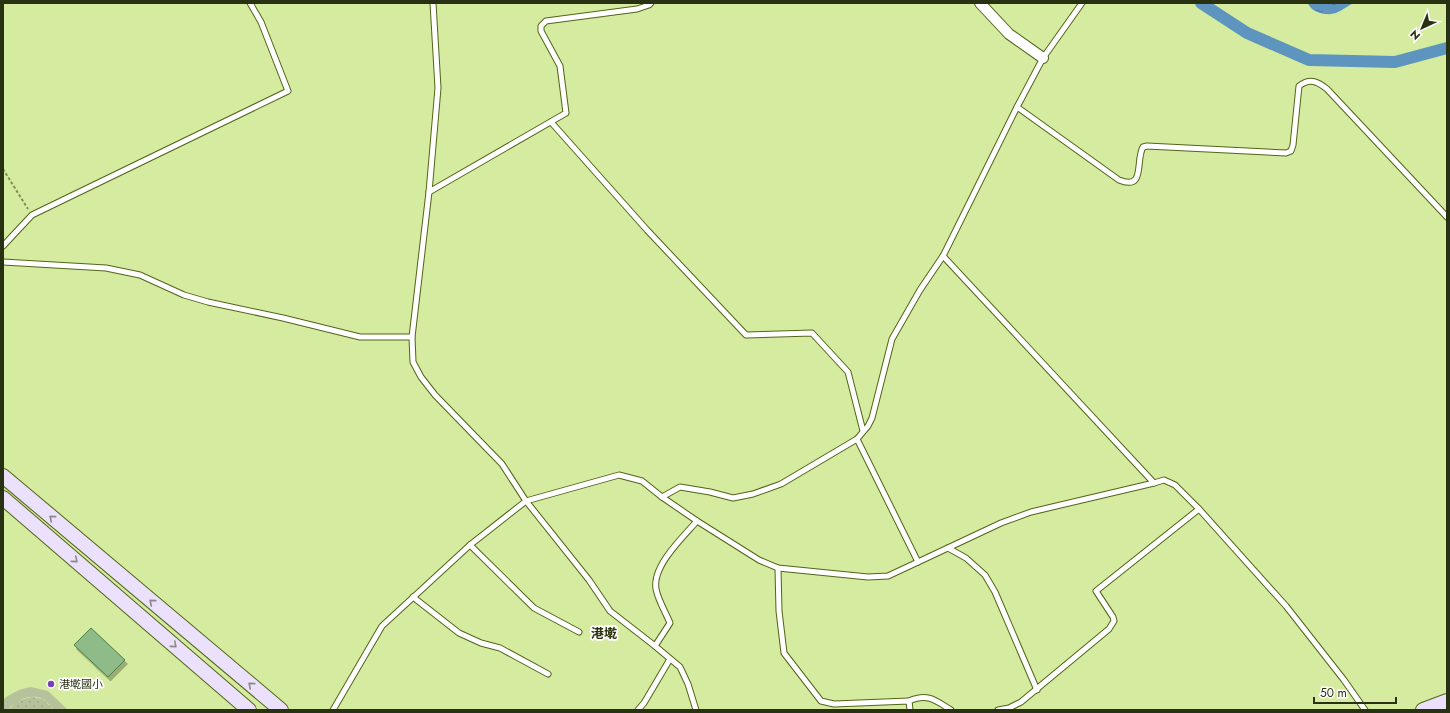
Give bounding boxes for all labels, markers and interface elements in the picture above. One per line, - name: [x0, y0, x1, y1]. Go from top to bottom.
- north arrow: [1402, 8, 1442, 48]
- text: N: [1406, 26, 1424, 44]
- one-way arrow: [50, 515, 57, 522]
- one-way arrow: [70, 556, 78, 563]
- one-way arrow: [149, 599, 156, 606]
- district label: 港墘: [591, 624, 617, 643]
- one-way arrow: [169, 640, 176, 647]
- place label: 港墘國小: [59, 676, 103, 692]
- marker: 港墘國小: [46, 679, 56, 689]
- scale bar: [1314, 679, 1396, 705]
- one-way arrow: [249, 682, 256, 689]
- text: 50 m: [1320, 684, 1347, 702]

